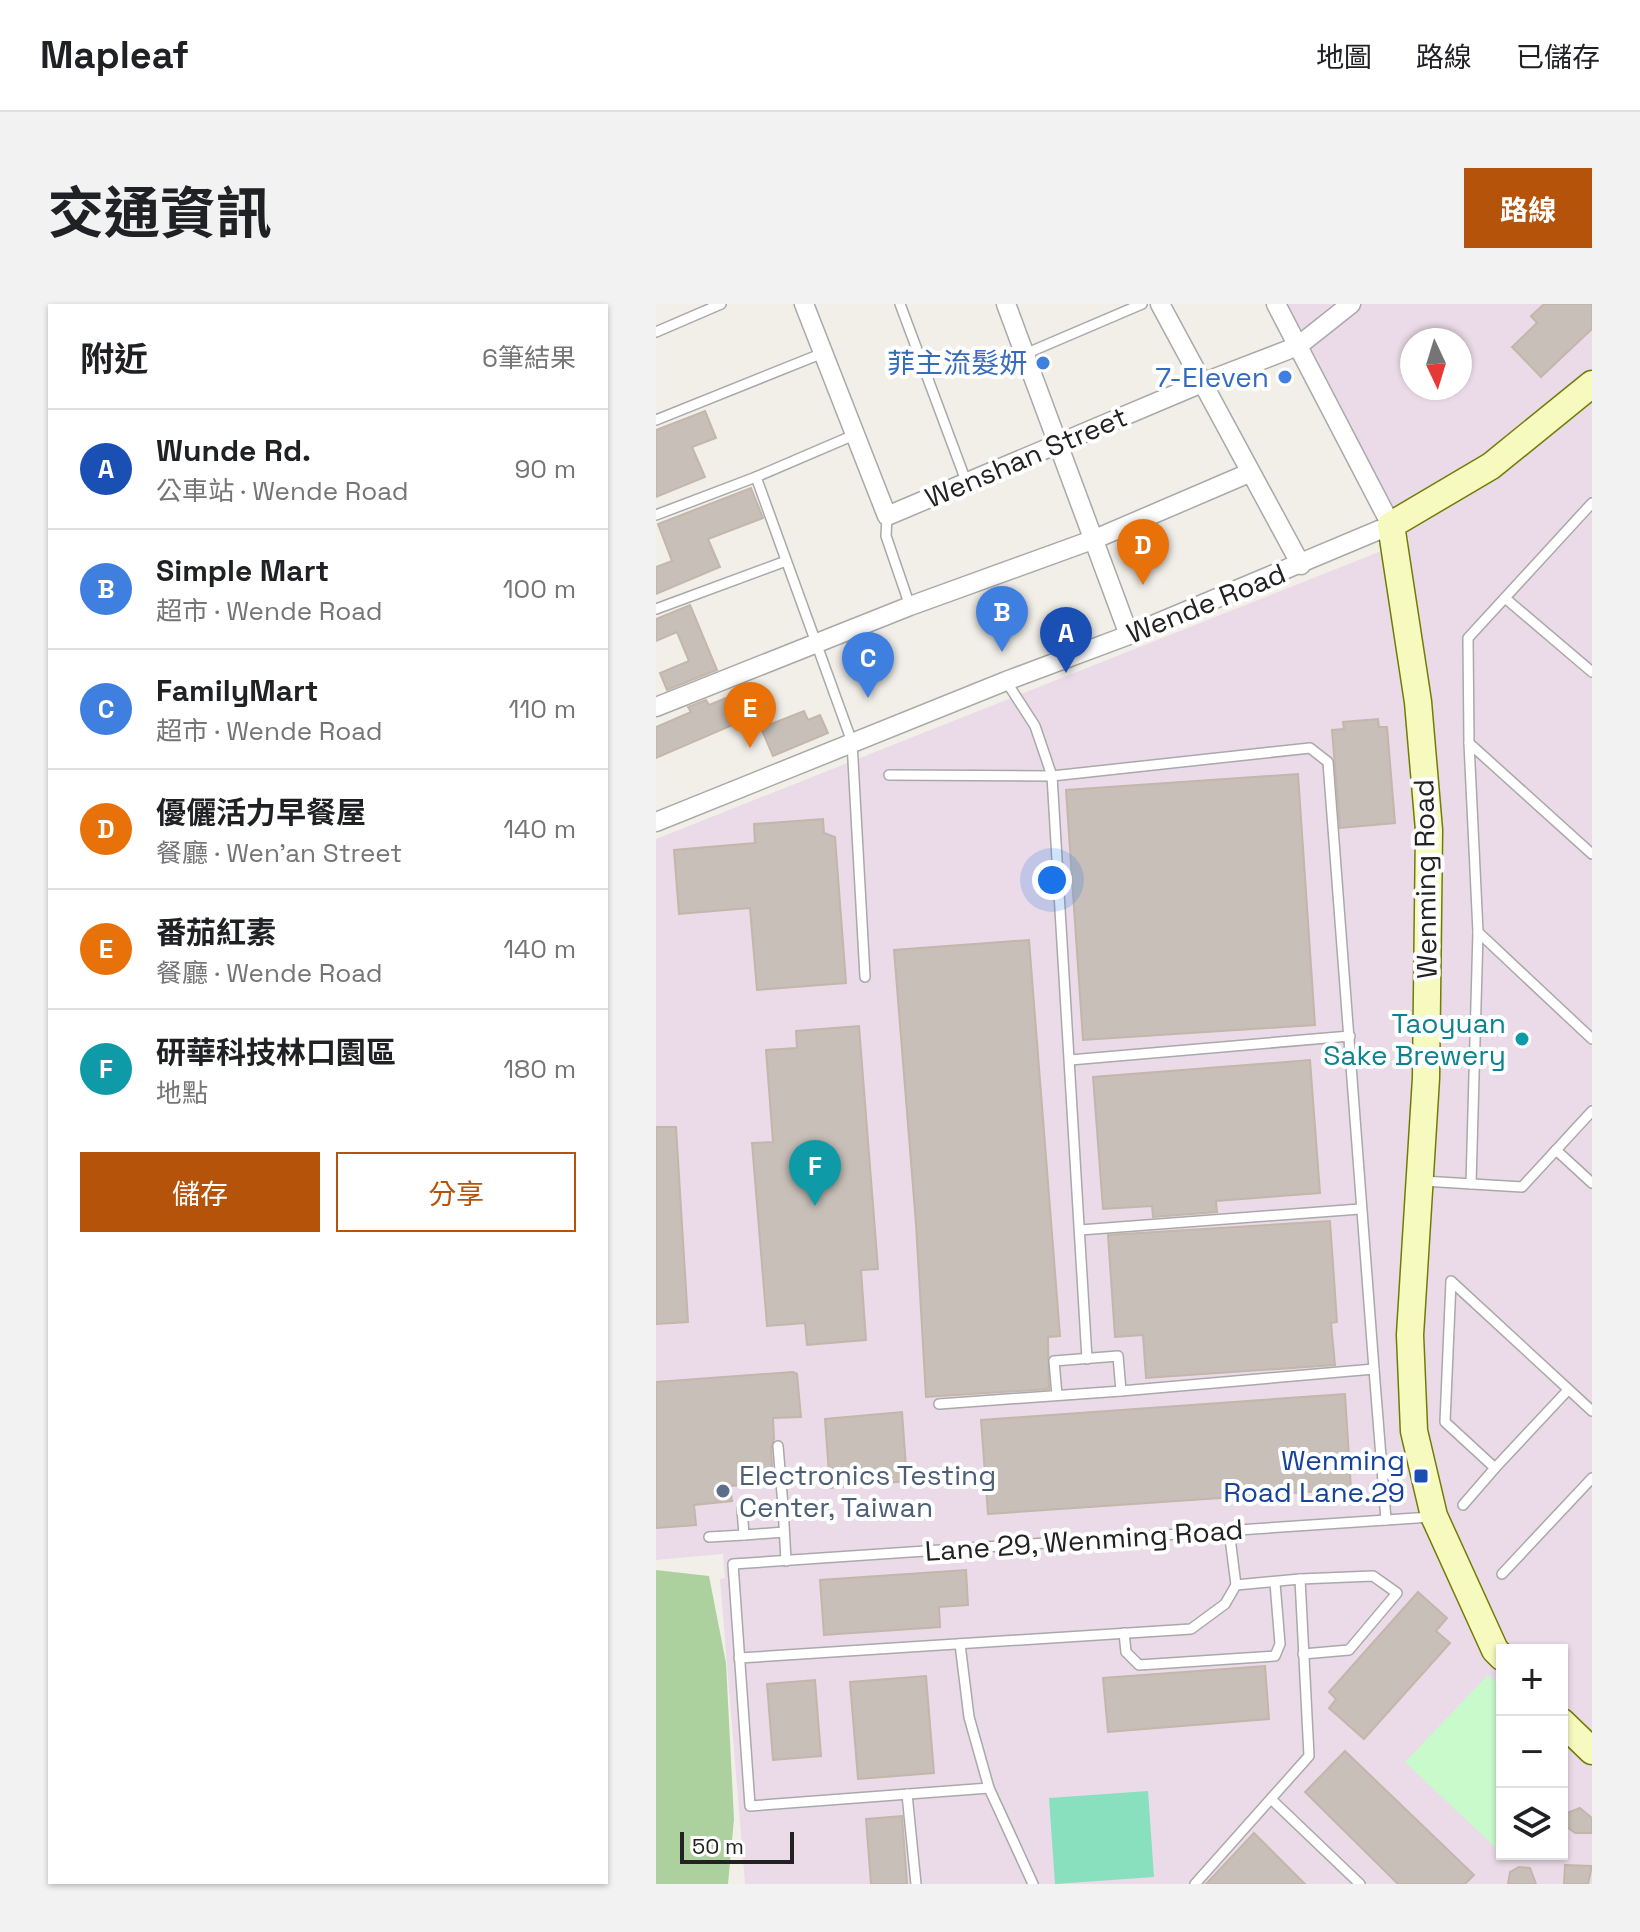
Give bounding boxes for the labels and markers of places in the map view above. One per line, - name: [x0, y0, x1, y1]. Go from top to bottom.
- place label: 菲主流髮妍: [887, 345, 1027, 381]
- marker: 菲主流髮妍: [1034, 354, 1052, 372]
- place label: 7-Eleven: [1155, 359, 1269, 395]
- marker: 7-Eleven: [1276, 368, 1294, 386]
- pin: D: [1117, 519, 1169, 585]
- pin: B: [976, 586, 1028, 652]
- pin: A: [1040, 607, 1092, 673]
- pin: C: [842, 632, 894, 698]
- pin: E: [724, 682, 776, 748]
- place label: Taoyuan Sake Brewery: [1323, 1005, 1506, 1073]
- marker: Taoyuan Sake Brewery: [1513, 1030, 1531, 1048]
- pin: F: [789, 1140, 841, 1206]
- place label: Wenming Road Lane.29: [1223, 1442, 1405, 1510]
- place label: Electronics Testing Center, Taiwan: [739, 1457, 996, 1525]
- marker: Wenming Road Lane.29: [1412, 1467, 1430, 1485]
- marker: Electronics Testing Center, Taiwan: [714, 1482, 732, 1500]

